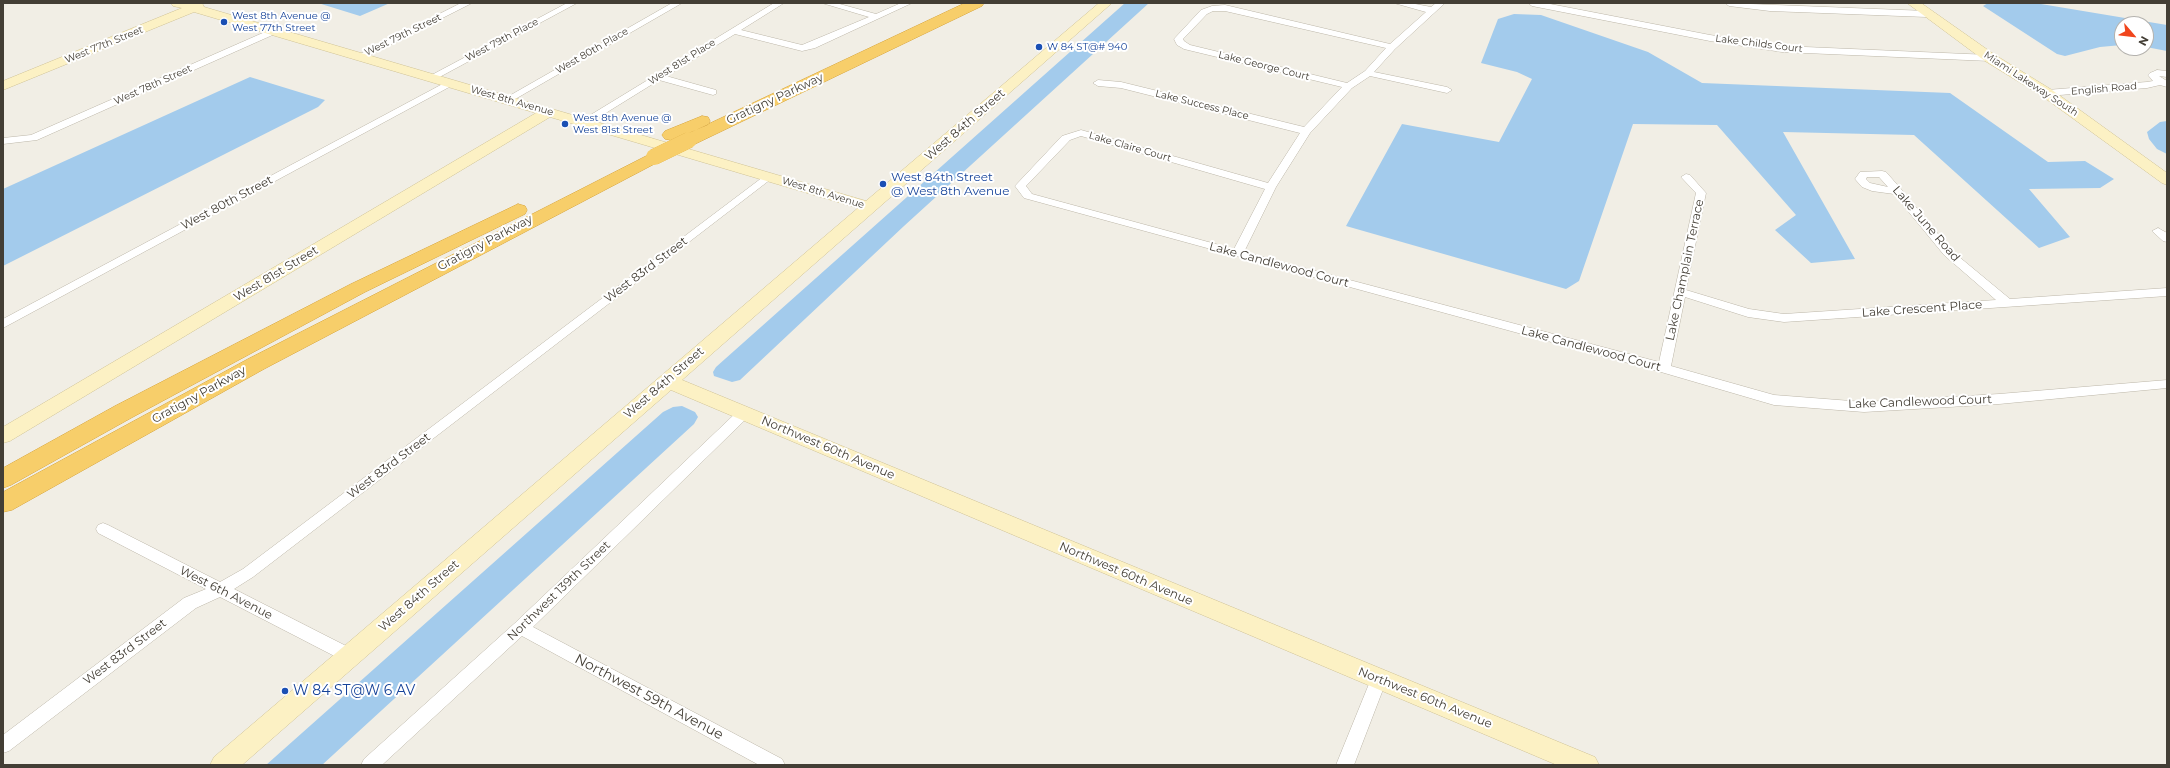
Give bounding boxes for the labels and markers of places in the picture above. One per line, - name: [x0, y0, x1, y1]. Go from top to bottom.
- place label: West 8th Avenue @ West 77th Street: [232, 10, 331, 34]
- marker: West 8th Avenue @ West 77th Street: [219, 17, 229, 27]
- place label: W 84 ST@# 940: [1047, 41, 1127, 53]
- marker: W 84 ST@# 940: [1034, 42, 1044, 52]
- place label: West 8th Avenue @ West 81st Street: [573, 112, 672, 136]
- marker: West 8th Avenue @ West 81st Street: [560, 119, 570, 129]
- place label: West 84th Street @ West 8th Avenue: [891, 170, 1009, 198]
- marker: West 84th Street @ West 8th Avenue: [878, 179, 888, 189]
- place label: W 84 ST@W 6 AV: [293, 683, 415, 699]
- marker: W 84 ST@W 6 AV: [280, 686, 290, 696]

